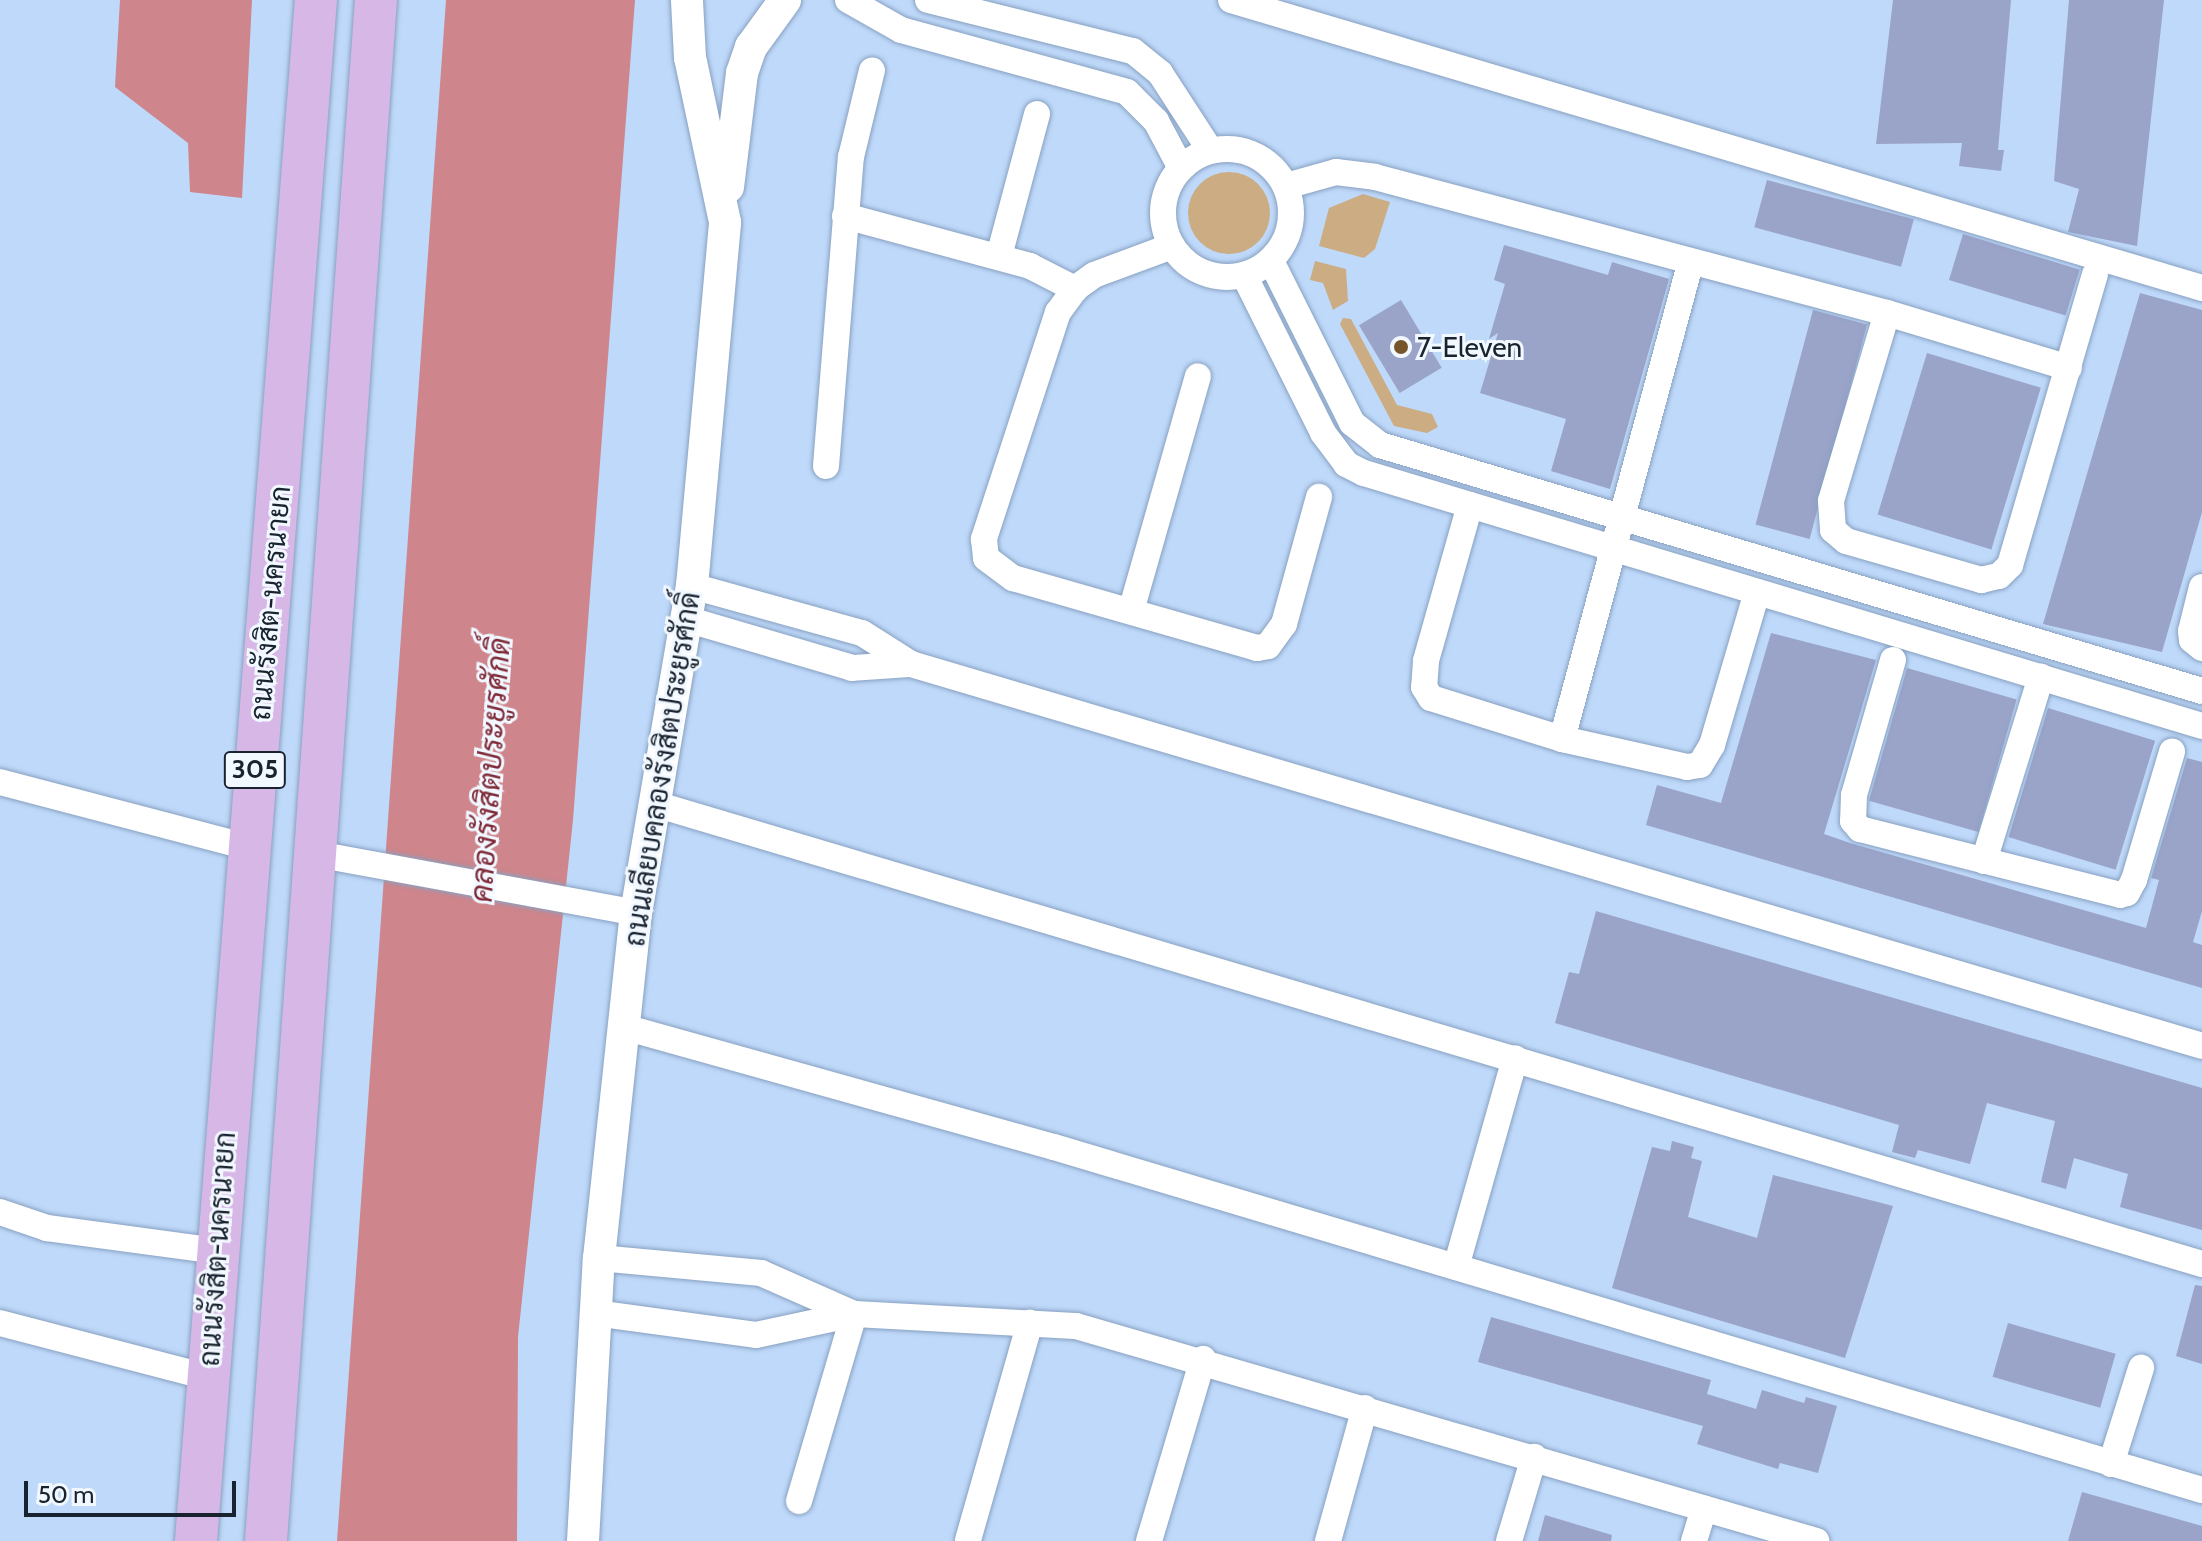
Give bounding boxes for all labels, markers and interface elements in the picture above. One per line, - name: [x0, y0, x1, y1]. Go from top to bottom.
- place label: 7-Eleven: [1417, 330, 1522, 364]
- marker: 7-Eleven: [1392, 338, 1410, 356]
- street label: ถนนรังสิต-นครนายก: [243, 484, 297, 722]
- street label: ถนนเลียบคลองรังสิตประยูรศักดิ์: [617, 589, 707, 949]
- water label: คลองรังสิตประยูรศักดิ์: [464, 636, 518, 904]
- road number: 305: [223, 748, 287, 792]
- street label: ถนนรังสิต-นครนายก: [192, 1131, 242, 1367]
- scale bar: [28, 1465, 240, 1515]
- text: 50 m: [38, 1480, 94, 1509]

